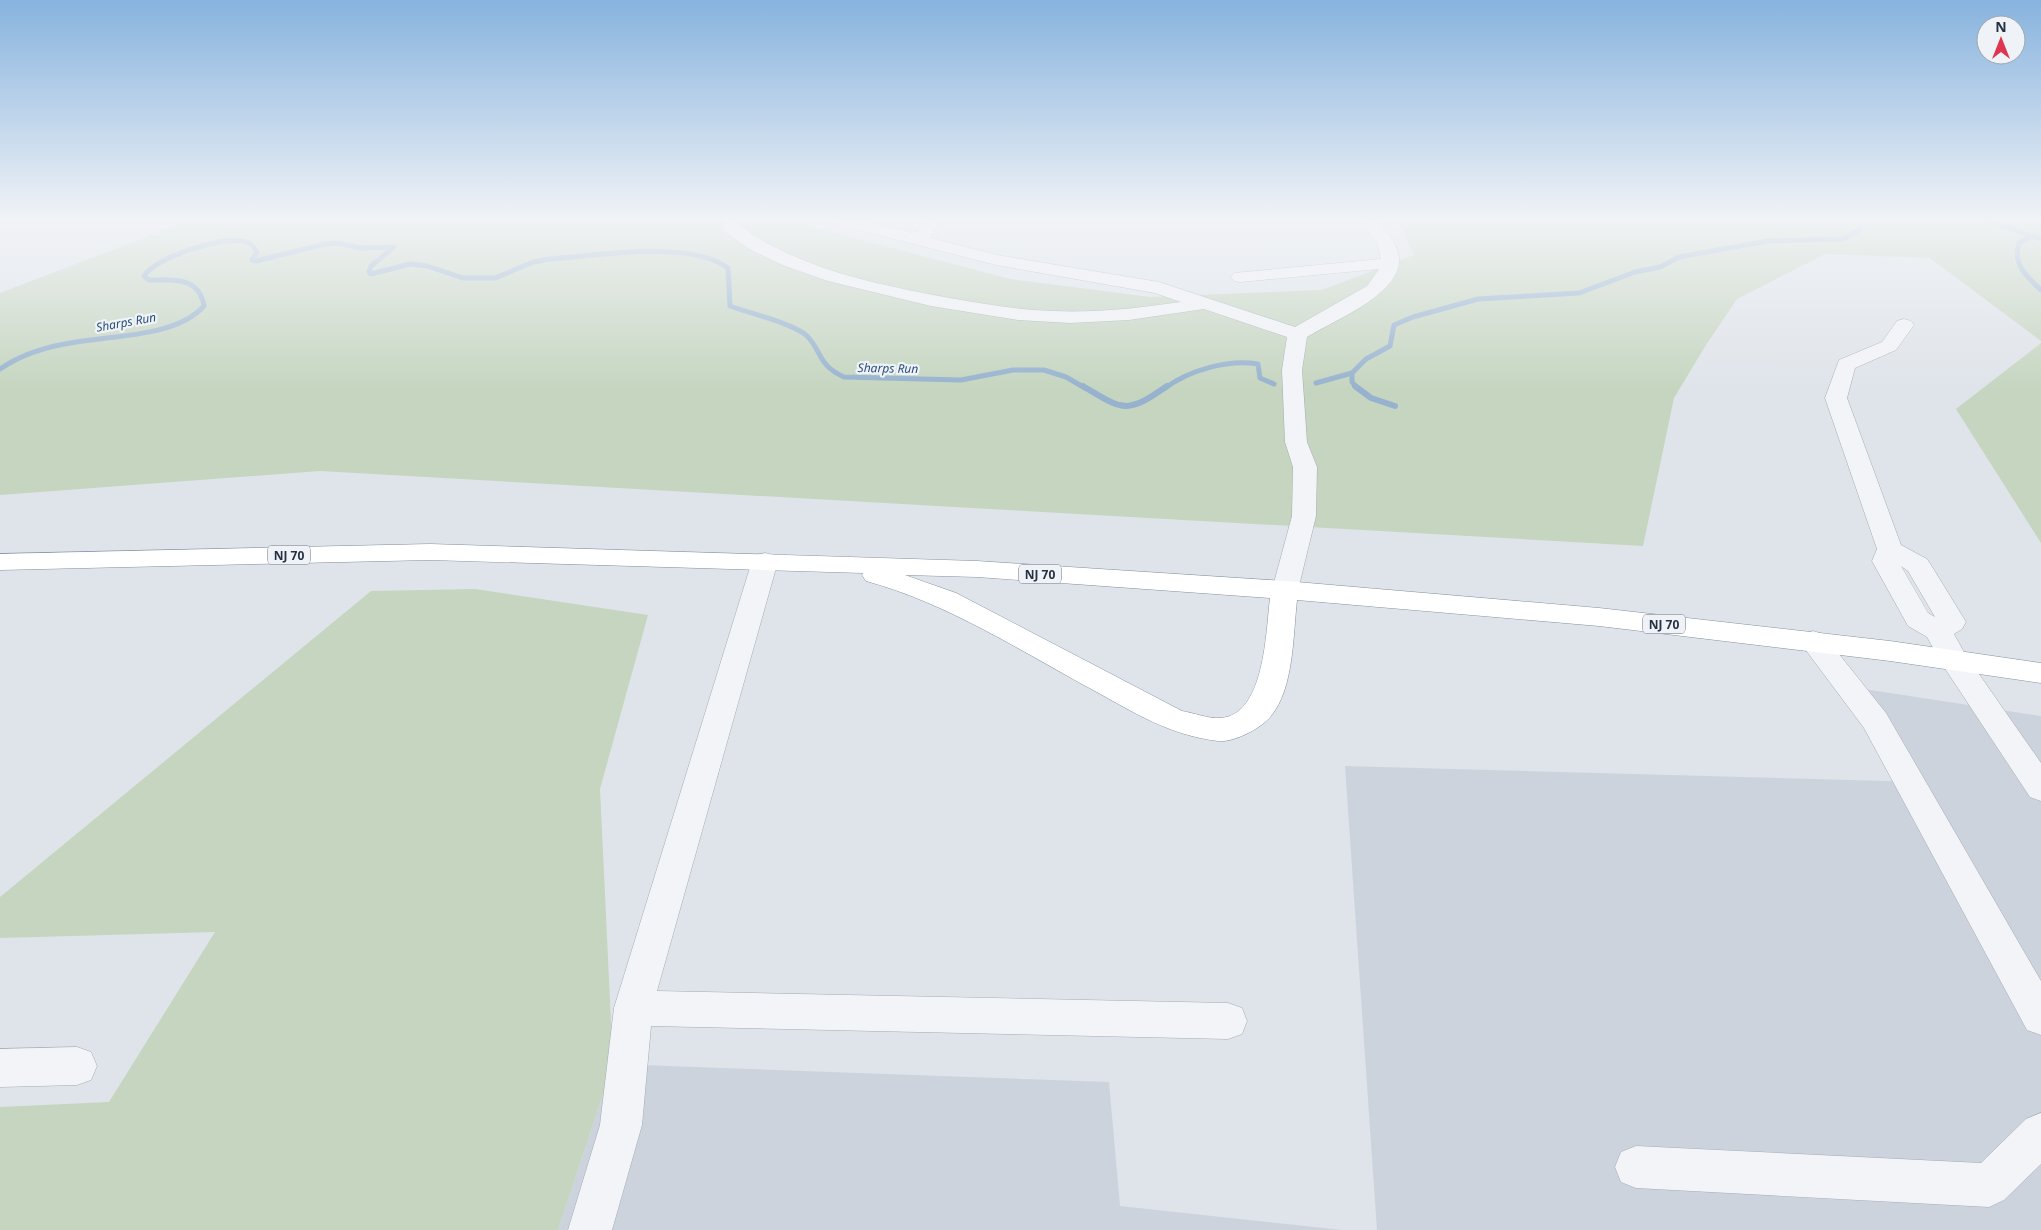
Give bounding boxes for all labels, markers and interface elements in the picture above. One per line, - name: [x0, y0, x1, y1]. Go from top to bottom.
- north arrow: [1976, 15, 2026, 65]
- text: N: [1995, 17, 2007, 36]
- water label: Sharps Run: [95, 308, 157, 336]
- water label: Sharps Run: [858, 359, 919, 377]
- road number: NJ 70: [268, 546, 310, 564]
- road number: NJ 70: [1019, 564, 1061, 584]
- road number: NJ 70: [1643, 614, 1685, 634]

